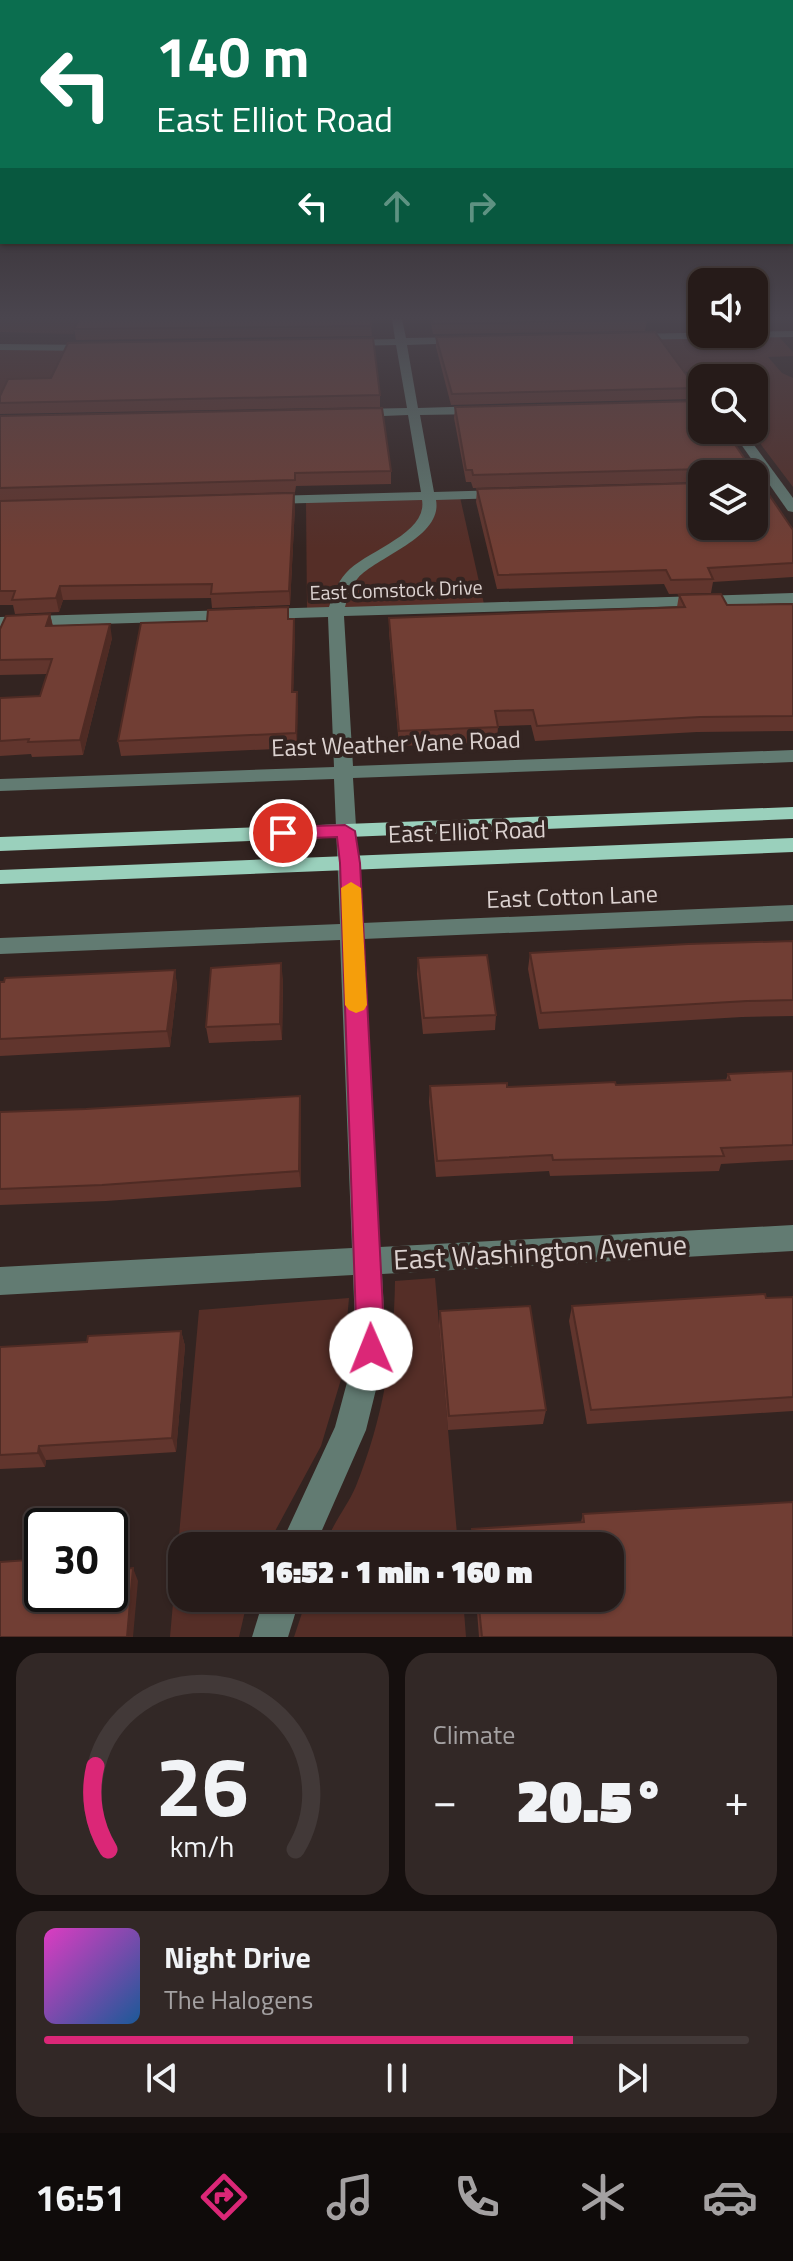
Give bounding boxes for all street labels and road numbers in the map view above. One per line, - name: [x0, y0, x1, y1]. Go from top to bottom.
- street label: East Comstock Drive: [309, 571, 483, 608]
- street label: East Weather Vane Road: [271, 721, 521, 765]
- street label: East Elliot Road: [387, 810, 547, 852]
- street label: East Cotton Lane: [485, 875, 658, 917]
- street label: East Washington Avenue: [392, 1222, 688, 1281]

